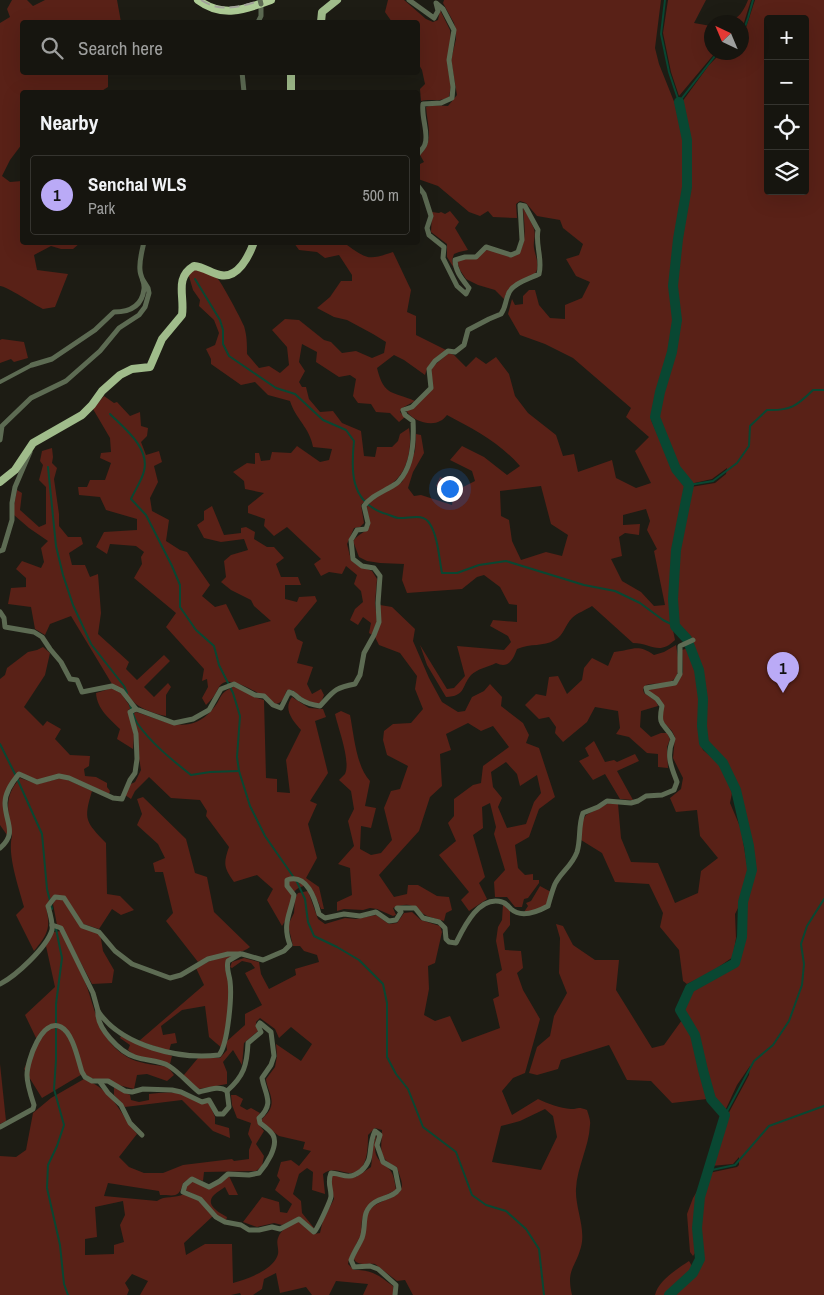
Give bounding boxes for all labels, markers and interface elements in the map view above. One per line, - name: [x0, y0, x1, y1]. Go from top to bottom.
- north arrow: [704, 15, 749, 60]
- map controls: [764, 15, 809, 195]
- button: +: [764, 15, 809, 60]
- search box: [20, 20, 420, 75]
- icon: search: [38, 34, 66, 62]
- text: Search here: [78, 35, 163, 61]
- button: −: [764, 60, 809, 105]
- button: locate: [764, 105, 809, 150]
- text: Nearby: [40, 108, 98, 137]
- button: layers: [764, 150, 809, 195]
- text: Senchal WLS: [88, 171, 187, 197]
- text: 1: [53, 184, 61, 206]
- text: 500 m: [363, 184, 399, 206]
- text: Park: [88, 197, 115, 219]
- your location: [437, 476, 463, 502]
- pin: 1: [767, 652, 799, 693]

